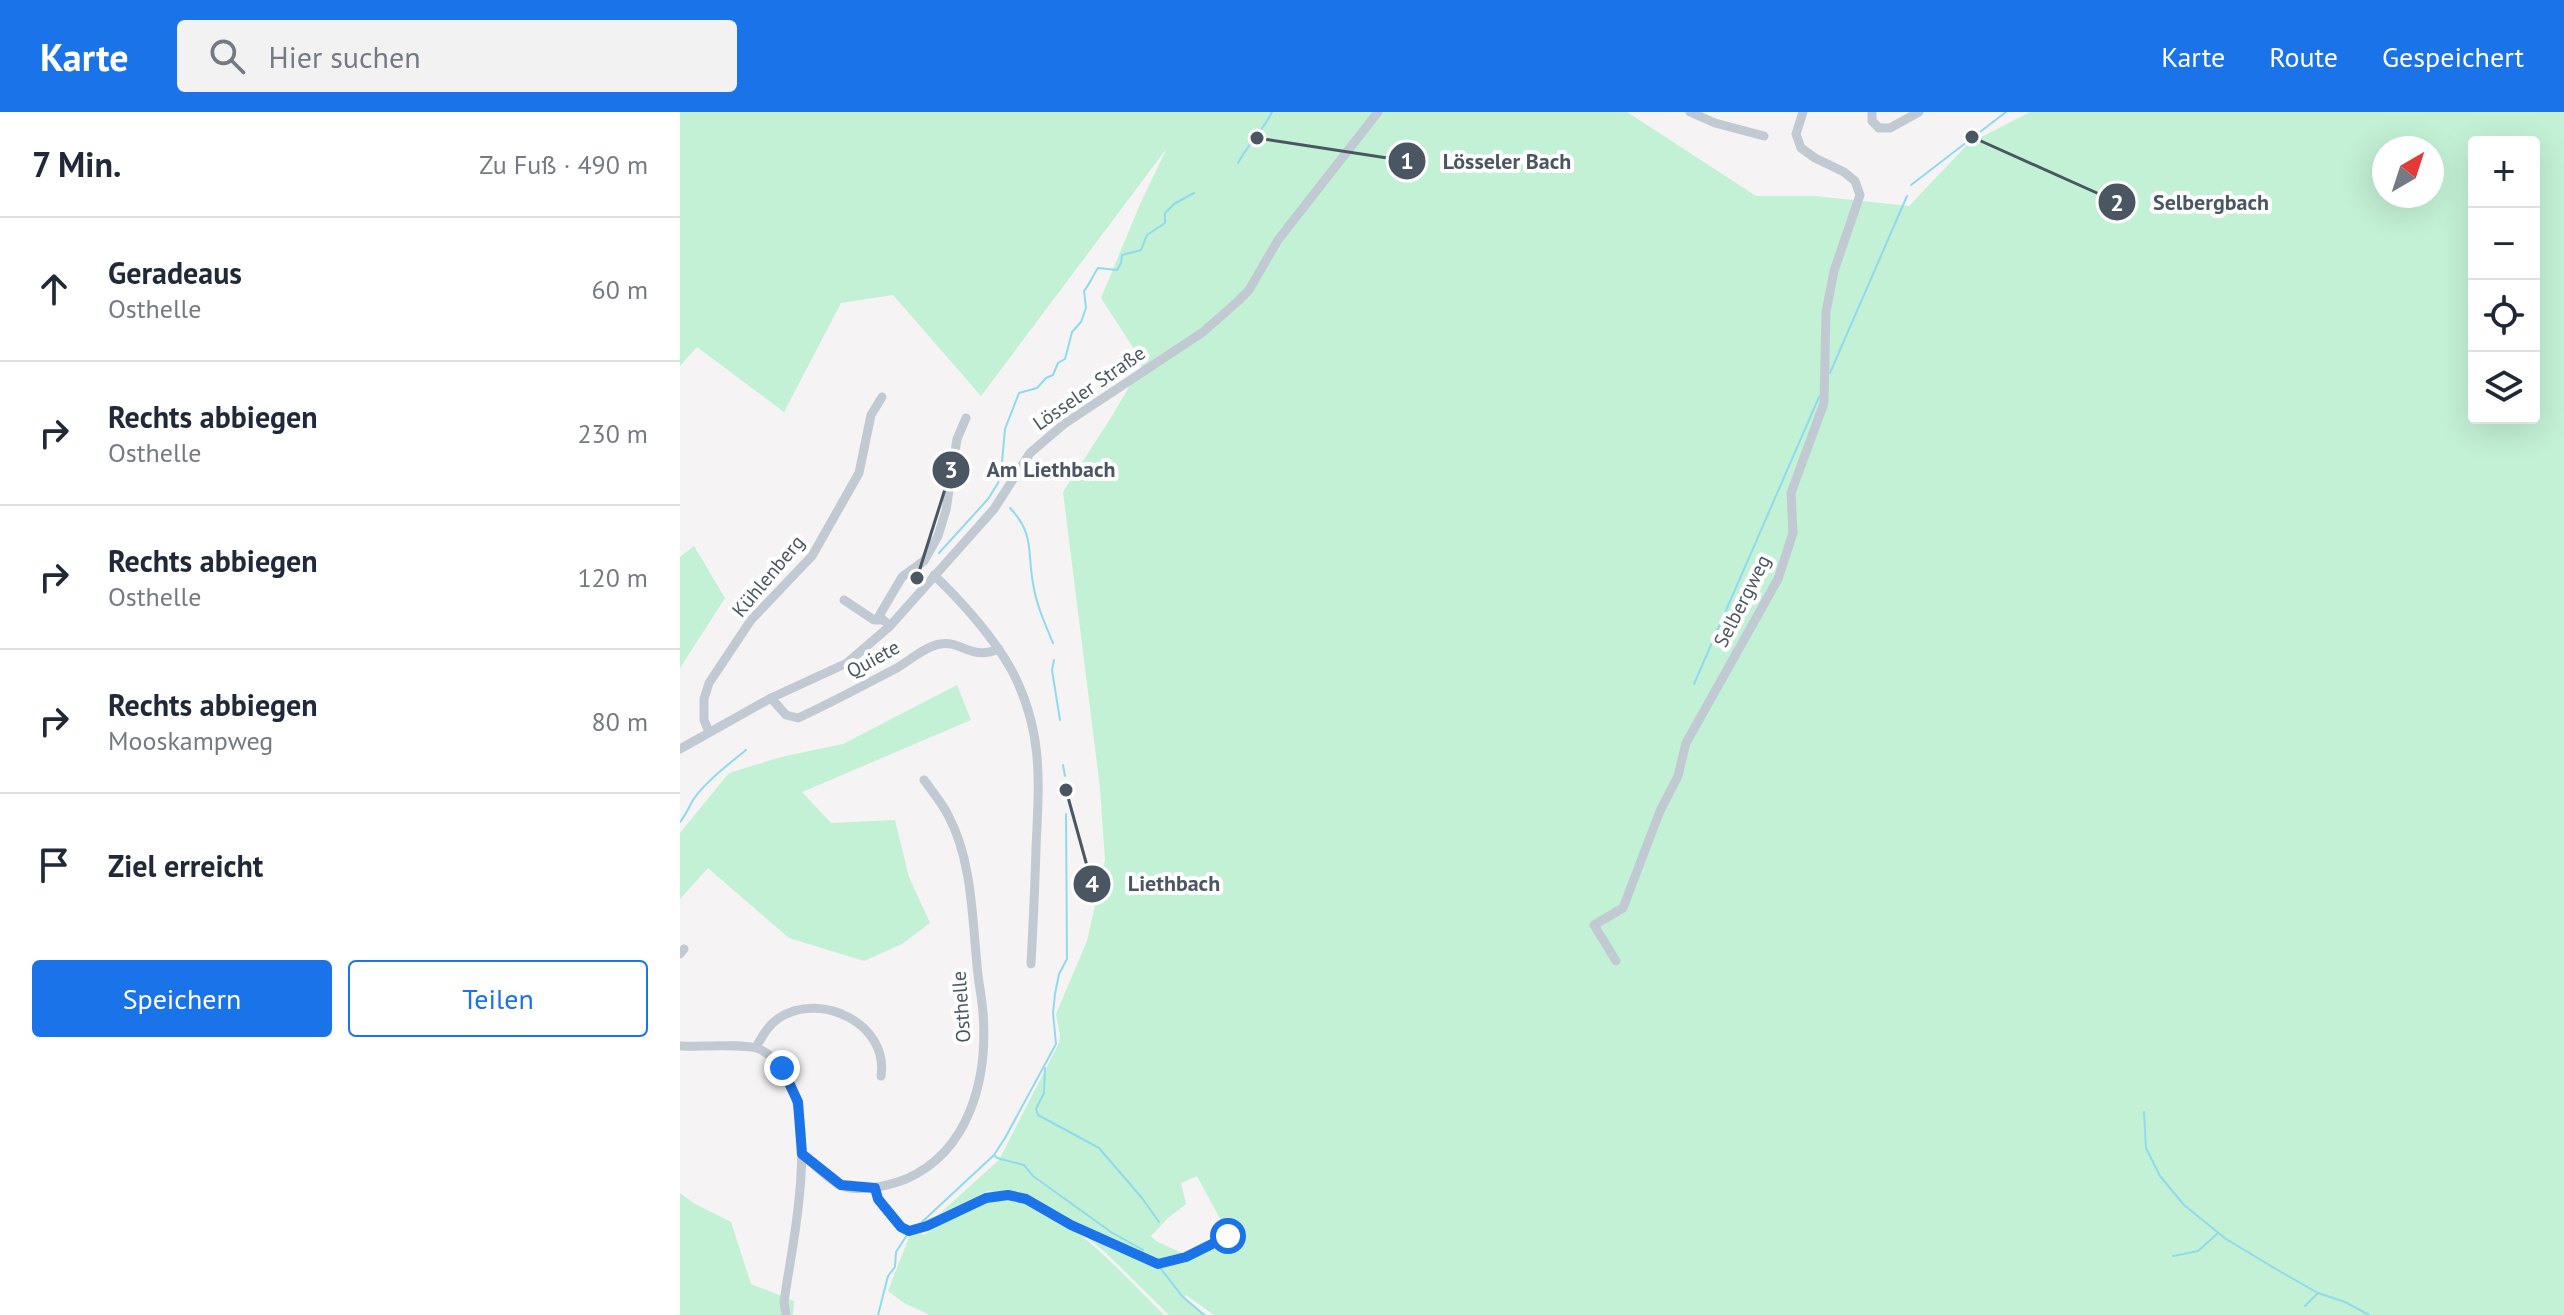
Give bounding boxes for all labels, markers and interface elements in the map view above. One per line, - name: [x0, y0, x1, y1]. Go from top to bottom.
- search box: [177, 20, 737, 92]
- text: Karte: [40, 32, 129, 81]
- icon: search: [205, 34, 249, 78]
- text: Hier suchen: [269, 37, 421, 76]
- text: Karte: [2161, 38, 2225, 75]
- text: Route: [2269, 38, 2338, 75]
- text: Gespeichert: [2382, 38, 2524, 75]
- north arrow: [2372, 136, 2444, 208]
- map controls: [2468, 136, 2540, 424]
- button: +: [2468, 136, 2540, 208]
- callout: Lösseler Bach: [1387, 138, 1587, 184]
- text: 7 Min.: [32, 142, 121, 186]
- text: 1: [1400, 145, 1414, 176]
- text: Lösseler Bach: [1443, 147, 1571, 175]
- text: Zu Fuß · 490 m: [479, 148, 648, 181]
- callout: Selbergbach: [2097, 179, 2285, 225]
- text: 2: [2110, 187, 2124, 218]
- text: Selbergbach: [2153, 188, 2269, 216]
- button: −: [2468, 208, 2540, 280]
- text: Geradeaus: [108, 253, 242, 292]
- icon: ahead: [32, 267, 76, 311]
- text: 60 m: [592, 273, 648, 306]
- button: locate: [2468, 280, 2540, 352]
- text: Osthelle: [108, 292, 201, 325]
- street label: Lösseler Straße: [1028, 340, 1150, 436]
- button: layers: [2468, 352, 2540, 424]
- text: Rechts abbiegen: [108, 397, 318, 436]
- icon: right: [32, 411, 76, 455]
- text: 230 m: [577, 417, 648, 450]
- text: Osthelle: [108, 436, 201, 469]
- callout: Am Liethbach: [931, 447, 1132, 493]
- text: 3: [944, 454, 958, 485]
- text: Am Liethbach: [987, 455, 1115, 483]
- street label: Kühlenberg: [726, 530, 810, 622]
- text: Rechts abbiegen: [108, 541, 318, 580]
- street label: Selbergweg: [1708, 550, 1776, 652]
- icon: right: [32, 555, 76, 599]
- text: 120 m: [577, 561, 648, 594]
- text: Osthelle: [108, 580, 201, 613]
- street label: Quiete: [842, 634, 904, 684]
- text: Rechts abbiegen: [108, 685, 318, 724]
- icon: right: [32, 699, 76, 743]
- text: 80 m: [592, 705, 648, 738]
- text: Mooskampweg: [108, 724, 273, 757]
- icon: arrive: [32, 843, 76, 887]
- text: Ziel erreicht: [108, 846, 263, 885]
- callout: Liethbach: [1072, 861, 1236, 907]
- text: 4: [1085, 868, 1099, 899]
- text: Liethbach: [1128, 869, 1220, 897]
- button: Speichern: [32, 960, 332, 1037]
- button: Teilen: [348, 960, 648, 1037]
- street label: Osthelle: [946, 970, 976, 1044]
- route end: [764, 1050, 800, 1086]
- route start: [1210, 1218, 1246, 1254]

